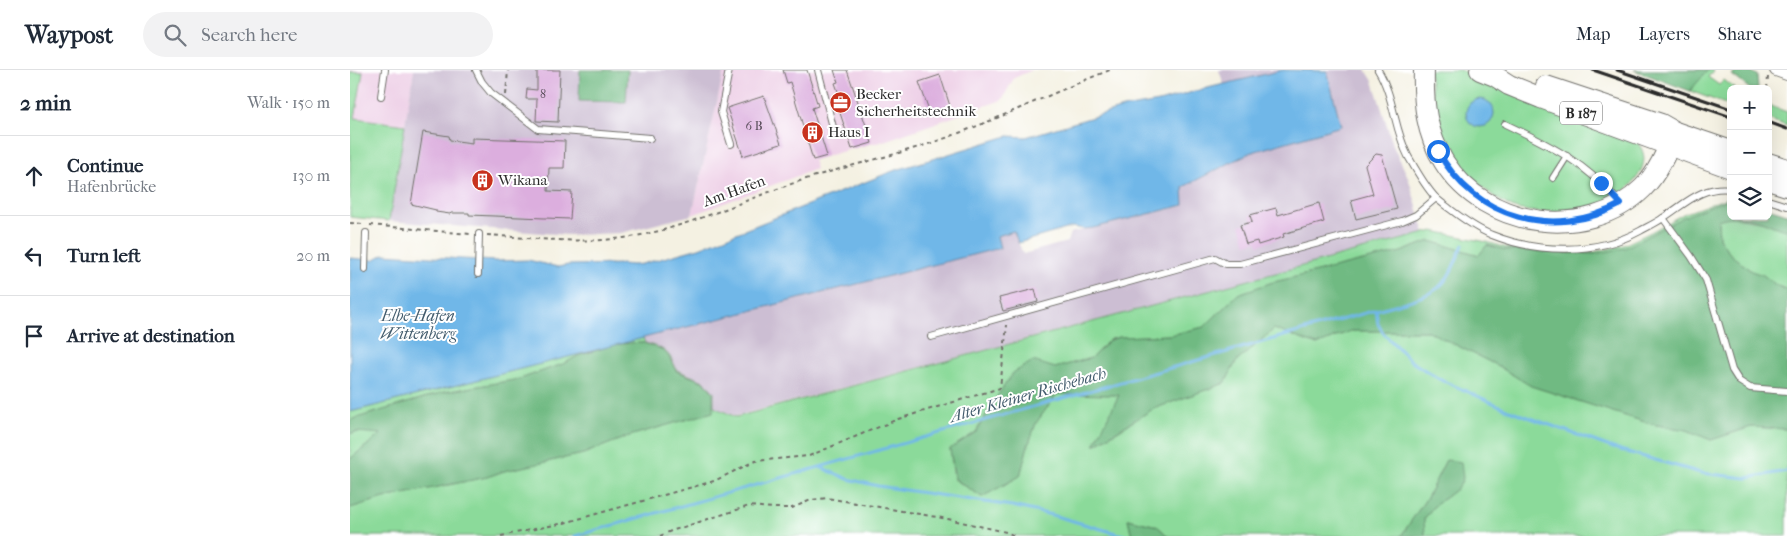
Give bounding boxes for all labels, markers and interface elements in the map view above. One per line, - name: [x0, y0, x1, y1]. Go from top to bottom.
- search box: [143, 12, 493, 57]
- text: Waypost: [25, 21, 113, 49]
- icon: search: [161, 21, 189, 49]
- text: Search here: [201, 24, 297, 46]
- text: Map: [1576, 24, 1610, 45]
- text: Layers: [1638, 24, 1690, 45]
- text: Share: [1718, 24, 1762, 45]
- place label: Becker Sicherheitstechnik: [856, 85, 977, 120]
- map controls: [1727, 85, 1772, 220]
- button: +: [1727, 85, 1772, 130]
- house number: 8: [540, 87, 546, 101]
- text: 2 min: [20, 91, 71, 115]
- office icon: Becker Sicherheitstechnik: [828, 91, 852, 115]
- text: Walk · 150 m: [247, 93, 330, 112]
- road number: B 187: [1560, 102, 1602, 124]
- house number: 6 B: [746, 119, 763, 133]
- building icon: Haus I: [800, 120, 824, 144]
- place label: Haus I: [828, 123, 870, 141]
- button: −: [1727, 130, 1772, 175]
- route start: [1427, 140, 1450, 163]
- text: Continue: [67, 155, 143, 177]
- icon: ahead: [20, 162, 48, 190]
- text: 130 m: [292, 166, 330, 185]
- building icon: Wikana: [470, 168, 494, 192]
- place label: Wikana: [497, 171, 548, 189]
- street label: Am Hafen: [699, 171, 768, 211]
- route end: [1590, 172, 1613, 195]
- button: layers: [1727, 175, 1772, 220]
- text: Hafenbrücke: [67, 177, 156, 196]
- icon: left: [20, 242, 48, 270]
- text: Turn left: [67, 245, 141, 267]
- text: 20 m: [296, 246, 330, 265]
- water label: Elbe-Hafen Wittenberg: [380, 306, 457, 343]
- icon: arrive: [20, 322, 48, 350]
- text: Arrive at destination: [67, 325, 235, 347]
- water label: Alter Kleiner Rischebach: [946, 363, 1108, 426]

